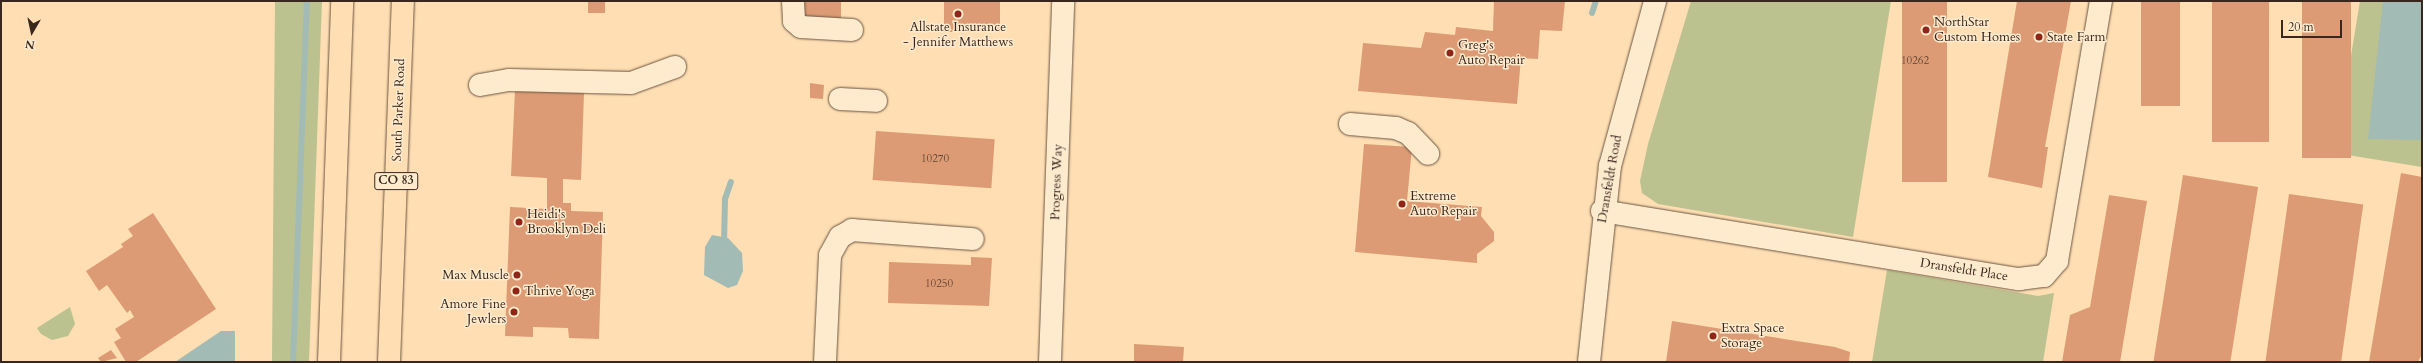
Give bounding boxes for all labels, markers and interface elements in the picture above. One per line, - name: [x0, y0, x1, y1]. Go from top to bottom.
- marker: Allstate Insurance - Jennifer Matthews: [953, 9, 963, 19]
- north arrow: [12, 12, 52, 52]
- scale bar: [2283, 12, 2344, 38]
- place label: NorthStar Custom Homes: [1934, 15, 2020, 46]
- text: 20 m: [2288, 19, 2314, 35]
- place label: Allstate Insurance - Jennifer Matthews: [903, 20, 1013, 51]
- marker: NorthStar Custom Homes: [1921, 25, 1931, 35]
- place label: State Farm: [2047, 29, 2106, 45]
- marker: State Farm: [2034, 32, 2044, 42]
- text: N: [24, 36, 36, 53]
- place label: Greg's Auto Repair: [1458, 38, 1525, 69]
- marker: Greg's Auto Repair: [1445, 48, 1455, 58]
- house number: 10262: [1901, 54, 1929, 68]
- street label: South Parker Road: [389, 58, 409, 162]
- street label: Dransfeldt Road: [1595, 134, 1625, 224]
- street label: Progress Way: [1048, 144, 1066, 220]
- house number: 10270: [921, 152, 949, 166]
- road number: CO 83: [374, 171, 418, 191]
- place label: Extreme Auto Repair: [1410, 189, 1477, 220]
- marker: Extreme Auto Repair: [1397, 199, 1407, 209]
- place label: Heidi's Brooklyn Deli: [527, 207, 606, 238]
- marker: Heidi's Brooklyn Deli: [514, 217, 524, 227]
- street label: Dransfeldt Place: [1919, 255, 2009, 285]
- place label: Max Muscle: [442, 267, 509, 283]
- marker: Max Muscle: [512, 270, 522, 280]
- house number: 10250: [925, 277, 953, 291]
- place label: Thrive Yoga: [524, 283, 595, 299]
- marker: Thrive Yoga: [511, 286, 521, 296]
- place label: Amore Fine Jewlers: [440, 297, 506, 328]
- marker: Amore Fine Jewlers: [509, 307, 519, 317]
- place label: Extra Space Storage: [1721, 321, 1784, 352]
- marker: Extra Space Storage: [1708, 331, 1718, 341]

